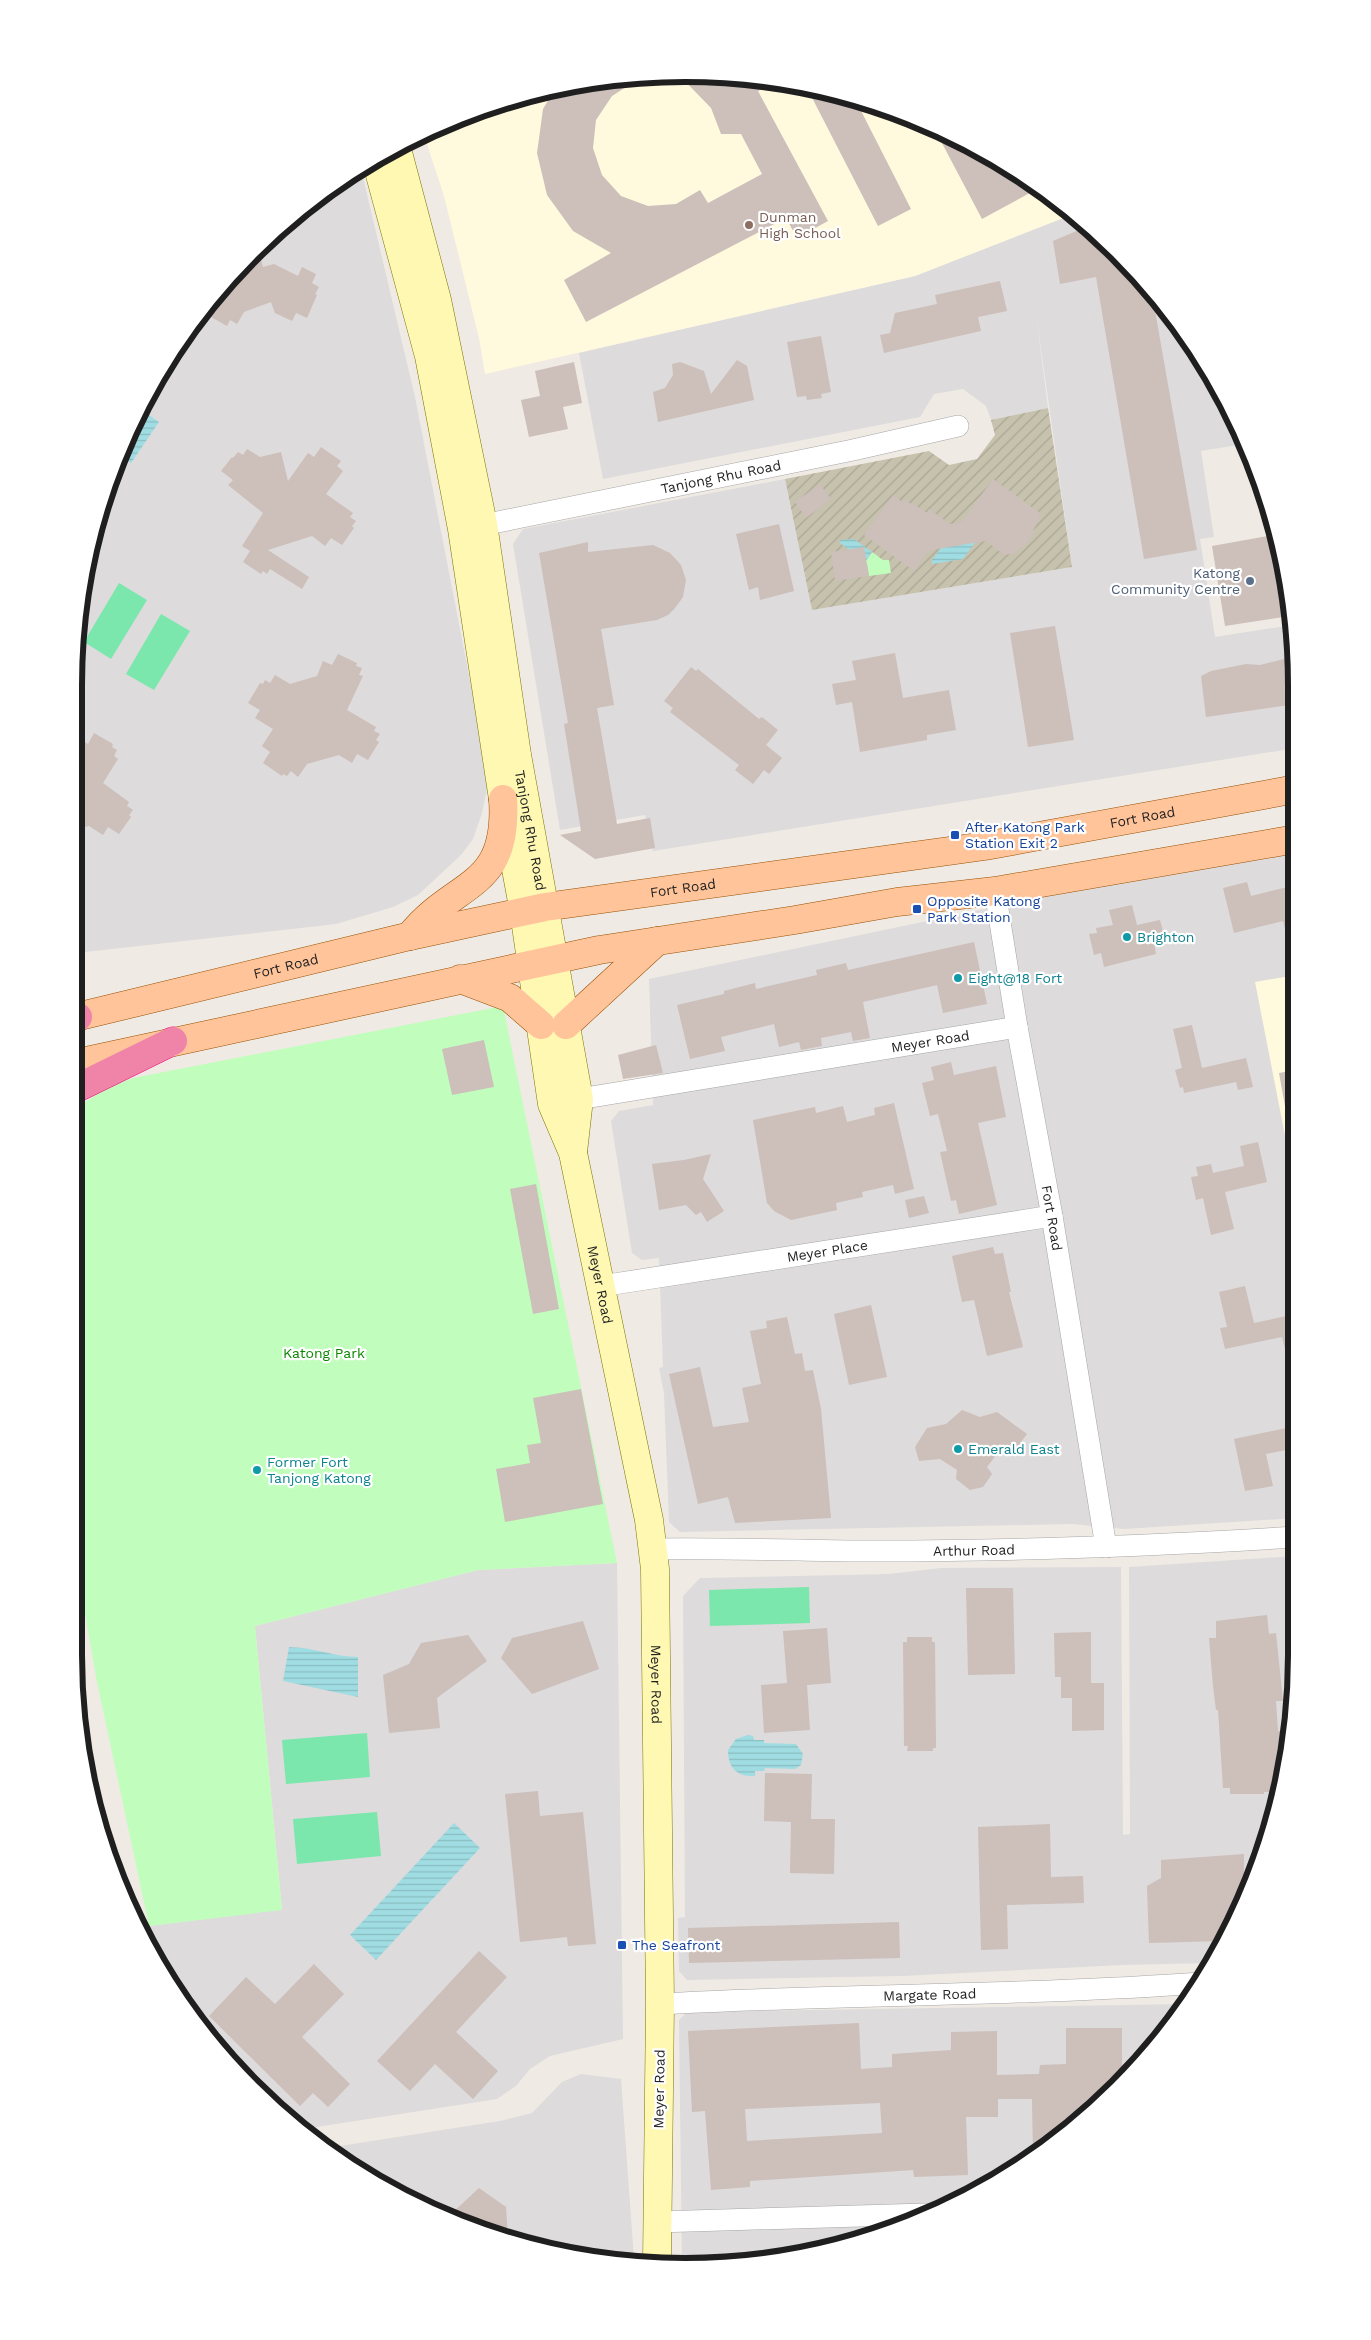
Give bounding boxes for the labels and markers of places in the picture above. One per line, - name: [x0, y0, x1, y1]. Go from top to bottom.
- place label: Dunman High School: [759, 209, 841, 241]
- marker: Dunman High School: [743, 219, 755, 231]
- place label: Katong Community Centre: [1111, 565, 1241, 597]
- marker: Katong Community Centre: [1244, 575, 1256, 587]
- place label: After Katong Park Station Exit 2: [965, 819, 1085, 851]
- marker: After Katong Park Station Exit 2: [949, 829, 961, 841]
- place label: Opposite Katong Park Station: [927, 893, 1041, 925]
- marker: Opposite Katong Park Station: [911, 903, 923, 915]
- place label: Brighton: [1137, 929, 1195, 945]
- marker: Brighton: [1121, 931, 1133, 943]
- place label: Eight@18 Fort: [968, 970, 1062, 986]
- marker: Eight@18 Fort: [952, 972, 964, 984]
- place label: Emerald East: [968, 1441, 1060, 1457]
- marker: Emerald East: [952, 1443, 964, 1455]
- place label: Former Fort Tanjong Katong: [267, 1454, 371, 1486]
- marker: Former Fort Tanjong Katong: [251, 1464, 263, 1476]
- place label: The Seafront: [632, 1937, 721, 1953]
- marker: The Seafront: [616, 1939, 628, 1951]

